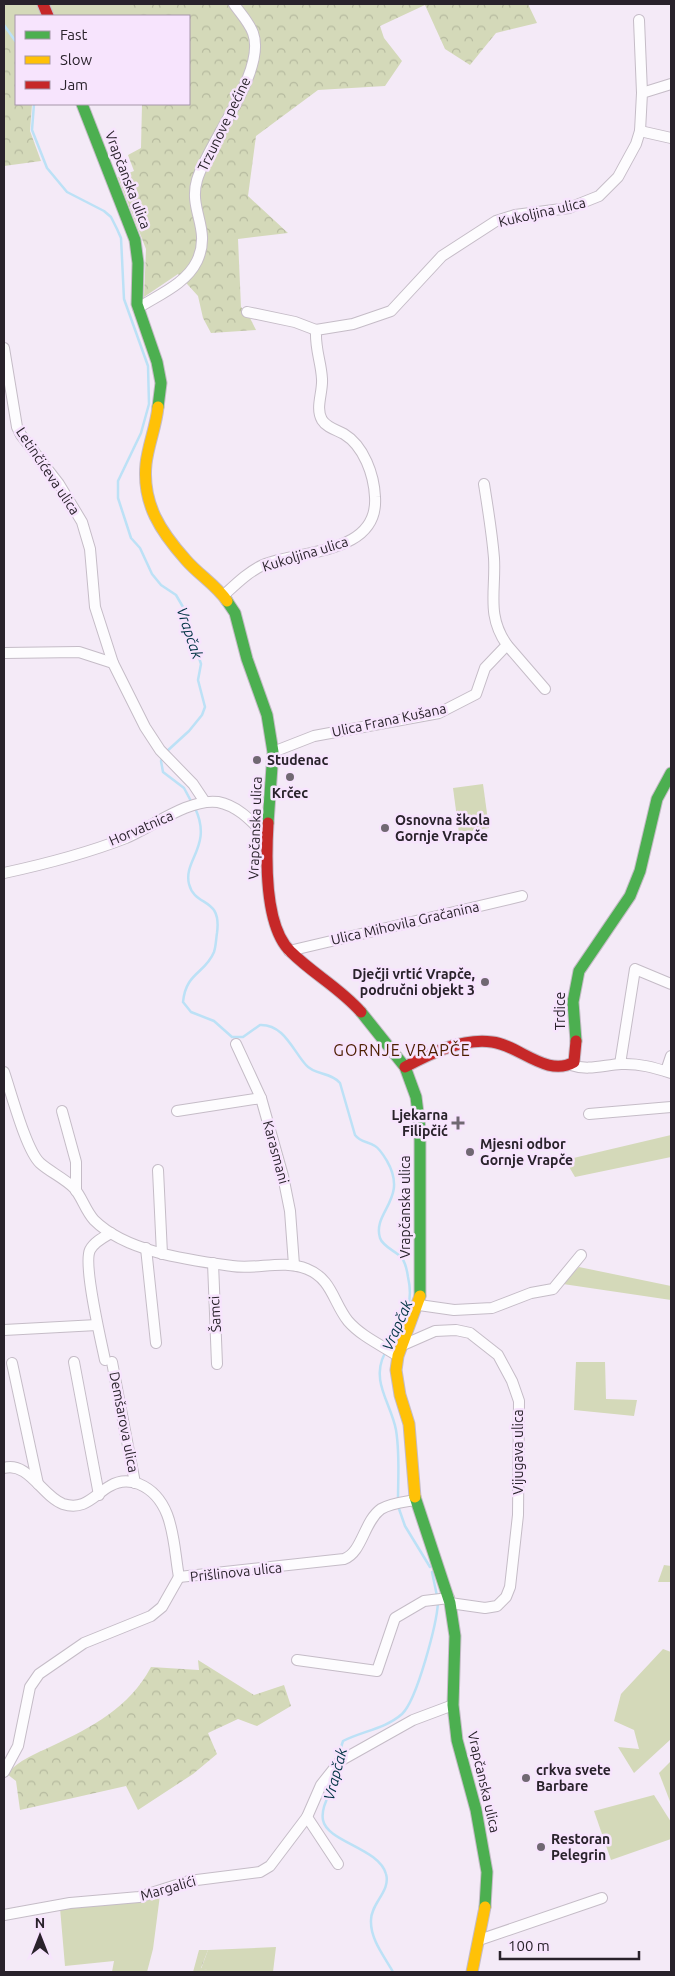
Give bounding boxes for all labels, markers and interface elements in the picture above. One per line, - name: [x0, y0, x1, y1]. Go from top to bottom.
- legend: [15, 15, 190, 105]
- text: Fast: [60, 26, 88, 43]
- text: Slow: [60, 51, 93, 68]
- street label: Trzunove pećine: [194, 74, 254, 174]
- text: Jam: [60, 76, 88, 93]
- street label: Vrapčanska ulica: [102, 129, 154, 231]
- street label: Kukoljina ulica: [497, 194, 587, 230]
- street label: Letinčićeva ulica: [13, 424, 83, 518]
- street label: Kukoljina ulica: [260, 533, 350, 575]
- water label: Vrapčak: [174, 605, 206, 661]
- street label: Ulica Frana Kušana: [330, 700, 448, 740]
- place label: Studenac: [267, 752, 328, 768]
- marker: Studenac: [251, 754, 263, 766]
- marker: Krčec: [284, 771, 296, 783]
- street label: Vrapčanska ulica: [245, 776, 265, 880]
- place label: Krčec: [272, 785, 308, 801]
- street label: Horvatnica: [107, 807, 175, 849]
- place label: Osnovna škola Gornje Vrapče: [395, 812, 490, 844]
- marker: Osnovna škola Gornje Vrapče: [379, 822, 391, 834]
- street label: Ulica Mihovila Gračanina: [329, 898, 481, 948]
- place label: Dječji vrtić Vrapče, područni objekt 3: [352, 966, 475, 998]
- marker: Dječji vrtić Vrapče, područni objekt 3: [479, 976, 491, 988]
- street label: Trdice: [552, 992, 568, 1030]
- district label: GORNJE VRAPČE: [333, 1040, 471, 1059]
- place label: Ljekarna Filipčić: [391, 1107, 448, 1139]
- marker: Ljekarna Filipčić: [452, 1117, 464, 1129]
- street label: Karasmani: [260, 1119, 292, 1185]
- place label: Mjesni odbor Gornje Vrapče: [480, 1136, 573, 1168]
- marker: Mjesni odbor Gornje Vrapče: [464, 1146, 476, 1158]
- street label: Vrapčanska ulica: [397, 1155, 413, 1259]
- street label: Šamci: [205, 1295, 224, 1333]
- water label: Vrapčak: [378, 1297, 416, 1353]
- street label: Demšarova ulica: [106, 1370, 142, 1474]
- street label: Vijugava ulica: [510, 1409, 526, 1495]
- street label: Prišlinova ulica: [189, 1559, 283, 1585]
- street label: Vrapčanska ulica: [465, 1730, 503, 1834]
- water label: Vrapčak: [320, 1746, 350, 1802]
- place label: crkva svete Barbare: [536, 1762, 611, 1794]
- marker: crkva svete Barbare: [520, 1772, 532, 1784]
- place label: Restoran Pelegrin: [551, 1831, 610, 1863]
- marker: Restoran Pelegrin: [535, 1841, 547, 1853]
- street label: Margalići: [138, 1872, 198, 1904]
- north arrow: [15, 1911, 65, 1961]
- text: N: [35, 1915, 45, 1931]
- scale bar: [500, 1928, 639, 1960]
- text: 100 m: [508, 1937, 550, 1954]

